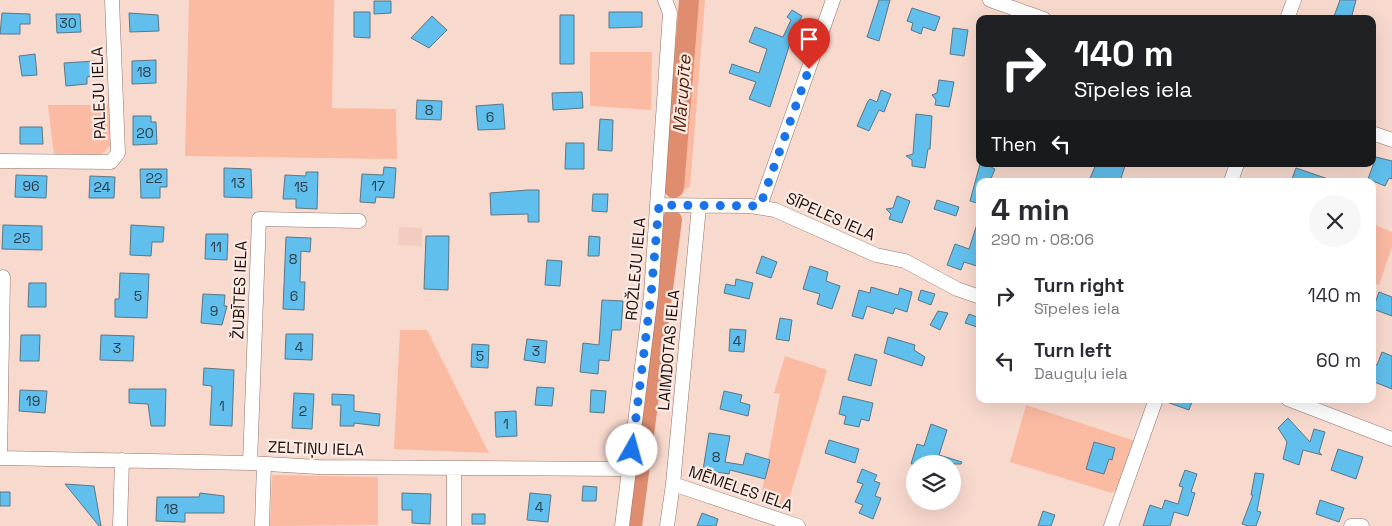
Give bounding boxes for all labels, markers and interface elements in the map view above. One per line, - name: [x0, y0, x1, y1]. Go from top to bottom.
- house number: 30: [59, 14, 77, 32]
- pin: [788, 18, 830, 69]
- icon: arrive: [795, 25, 823, 53]
- text: 140 m: [1074, 32, 1174, 76]
- icon: right: [991, 35, 1056, 100]
- street label: PALEJU IELA: [86, 46, 111, 140]
- water label: Mārupīte: [667, 53, 696, 134]
- house number: 18: [137, 63, 152, 81]
- text: Sīpeles iela: [1074, 75, 1192, 103]
- house number: 8: [425, 101, 434, 119]
- house number: 6: [486, 108, 494, 126]
- house number: 20: [136, 124, 154, 142]
- icon: left: [1047, 130, 1075, 158]
- text: Then: [991, 132, 1037, 157]
- house number: 22: [146, 169, 162, 187]
- house number: 13: [231, 174, 245, 192]
- house number: 96: [22, 177, 40, 195]
- house number: 17: [371, 177, 385, 195]
- house number: 24: [94, 178, 111, 196]
- house number: 15: [294, 178, 308, 196]
- street label: SĪPELES IELA: [783, 187, 879, 246]
- text: 4 min: [991, 190, 1070, 229]
- button: close: [1309, 195, 1361, 247]
- street label: ROŽLEJU IELA: [621, 217, 650, 322]
- house number: 25: [14, 229, 30, 247]
- text: 290 m · 08:06: [991, 229, 1094, 250]
- house number: 11: [210, 238, 222, 256]
- street label: ŽUBĪTES IELA: [227, 240, 252, 340]
- house number: 8: [289, 250, 298, 268]
- text: Turn right: [1034, 273, 1124, 298]
- icon: right: [991, 282, 1019, 310]
- text: 140 m: [1308, 283, 1361, 308]
- house number: 5: [134, 287, 142, 305]
- house number: 6: [290, 287, 298, 305]
- street label: LAIMDOTAS IELA: [653, 289, 684, 411]
- text: Sīpeles iela: [1034, 298, 1120, 319]
- house number: 9: [210, 302, 218, 320]
- house number: 4: [733, 332, 742, 350]
- house number: 4: [295, 338, 304, 356]
- text: Turn left: [1034, 338, 1112, 363]
- house number: 3: [113, 339, 121, 357]
- house number: 3: [532, 342, 540, 360]
- house number: 5: [476, 347, 484, 365]
- icon: left: [991, 347, 1019, 375]
- text: 60 m: [1316, 348, 1361, 373]
- text: Dauguļu iela: [1034, 363, 1128, 384]
- house number: 19: [26, 392, 40, 410]
- house number: 1: [219, 397, 225, 415]
- house number: 2: [299, 402, 307, 420]
- house number: 1: [503, 415, 509, 433]
- position arrow: [605, 423, 657, 475]
- street label: ZELTIŅU IELA: [268, 436, 364, 461]
- house number: 8: [712, 448, 721, 466]
- map controls: [906, 455, 961, 510]
- button: layers: [906, 455, 961, 510]
- street label: MĒMELES IELA: [686, 461, 796, 516]
- house number: 4: [535, 498, 544, 516]
- house number: 18: [164, 500, 179, 518]

